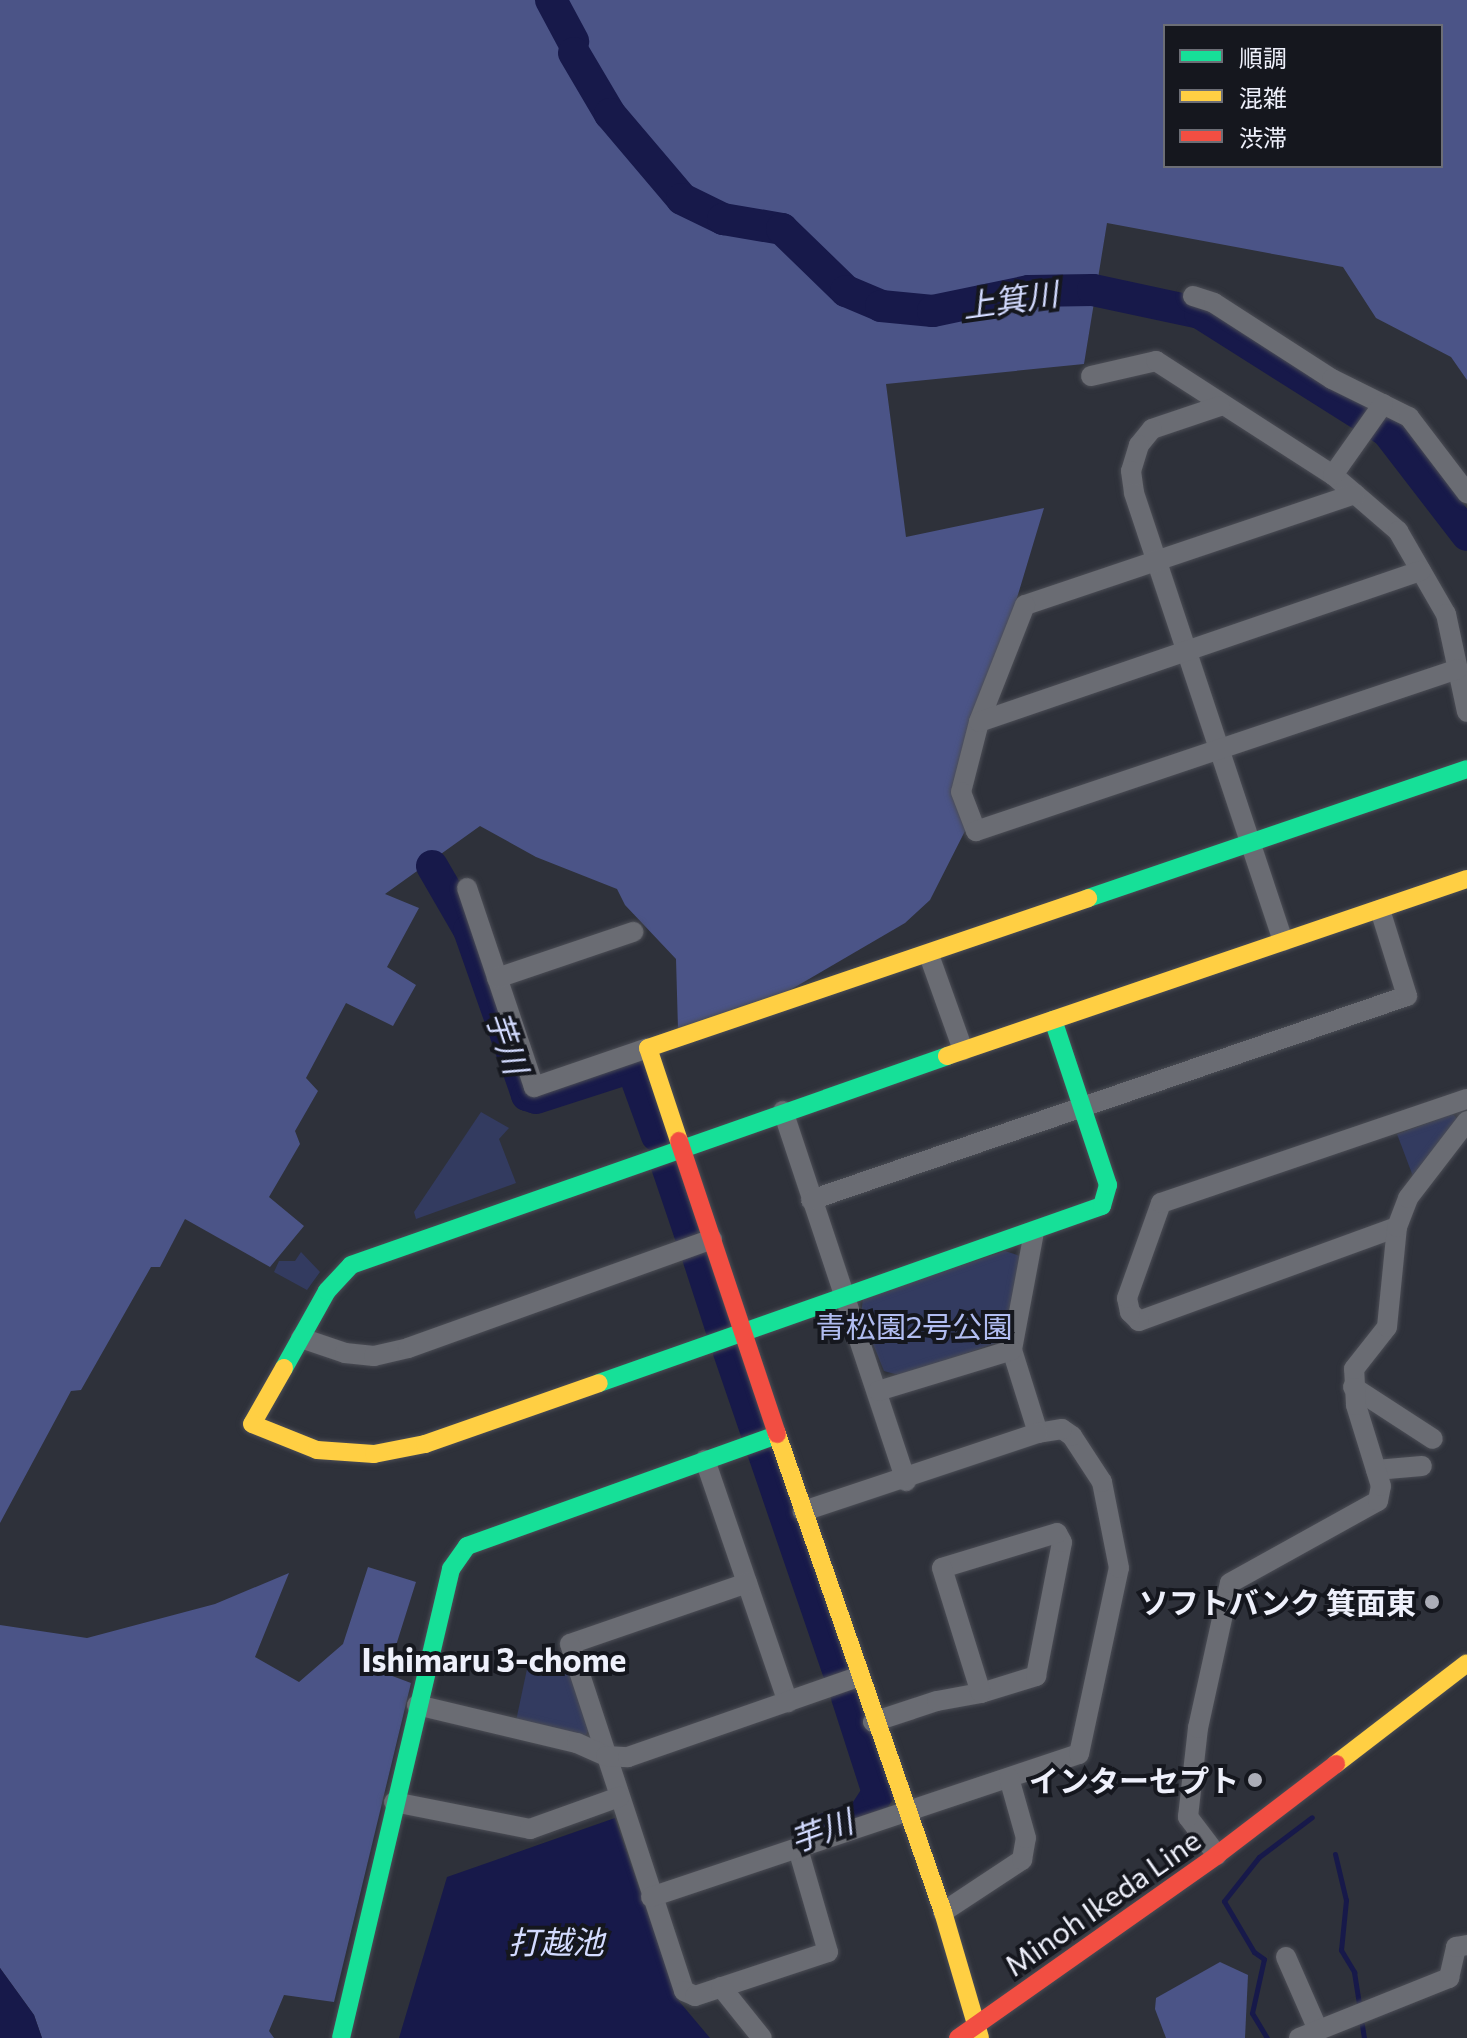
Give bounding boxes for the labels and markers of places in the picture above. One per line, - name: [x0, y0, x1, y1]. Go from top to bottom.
- place label: ソフトバンク 箕面東: [1140, 1584, 1416, 1620]
- marker: ソフトバンク 箕面東: [1423, 1593, 1441, 1611]
- place label: インターセプト: [1029, 1762, 1239, 1798]
- marker: インターセプト: [1246, 1771, 1264, 1789]

